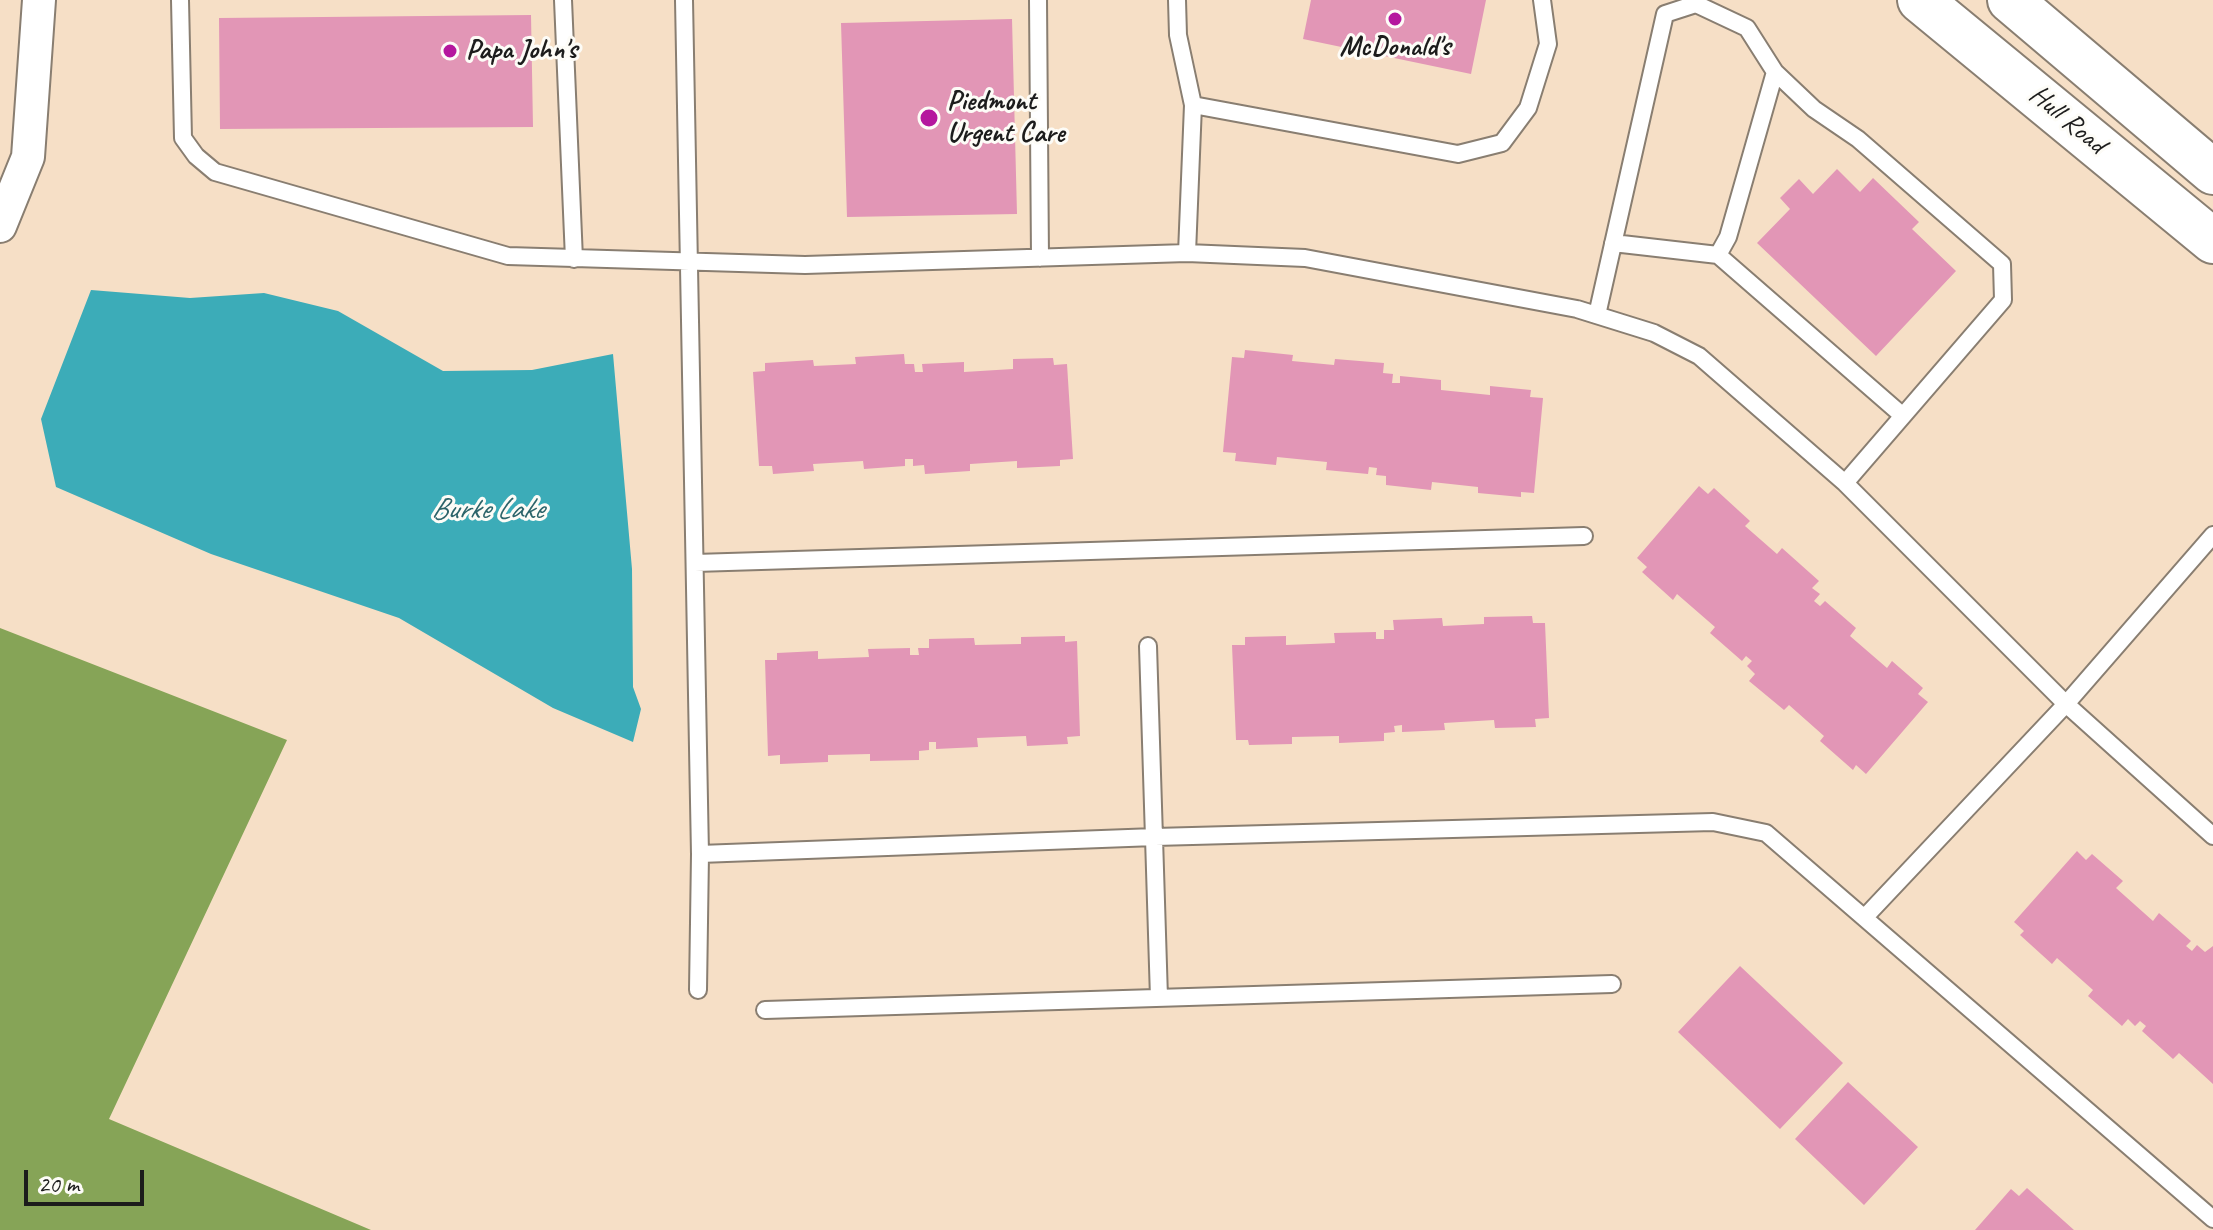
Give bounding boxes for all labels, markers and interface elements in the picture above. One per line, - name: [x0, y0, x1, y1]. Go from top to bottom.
- marker: McDonald's: [1386, 10, 1404, 28]
- place label: McDonald's: [1340, 31, 1450, 65]
- place label: Papa John's: [466, 34, 577, 68]
- marker: Papa John's: [441, 42, 459, 60]
- street label: Hull Road: [2022, 78, 2112, 162]
- place label: Piedmont Urgent Care: [947, 85, 1065, 151]
- marker: Piedmont Urgent Care: [918, 107, 940, 129]
- water label: Burke Lake: [431, 492, 543, 528]
- scale bar: [28, 1154, 148, 1204]
- text: 20 m: [38, 1169, 79, 1199]

